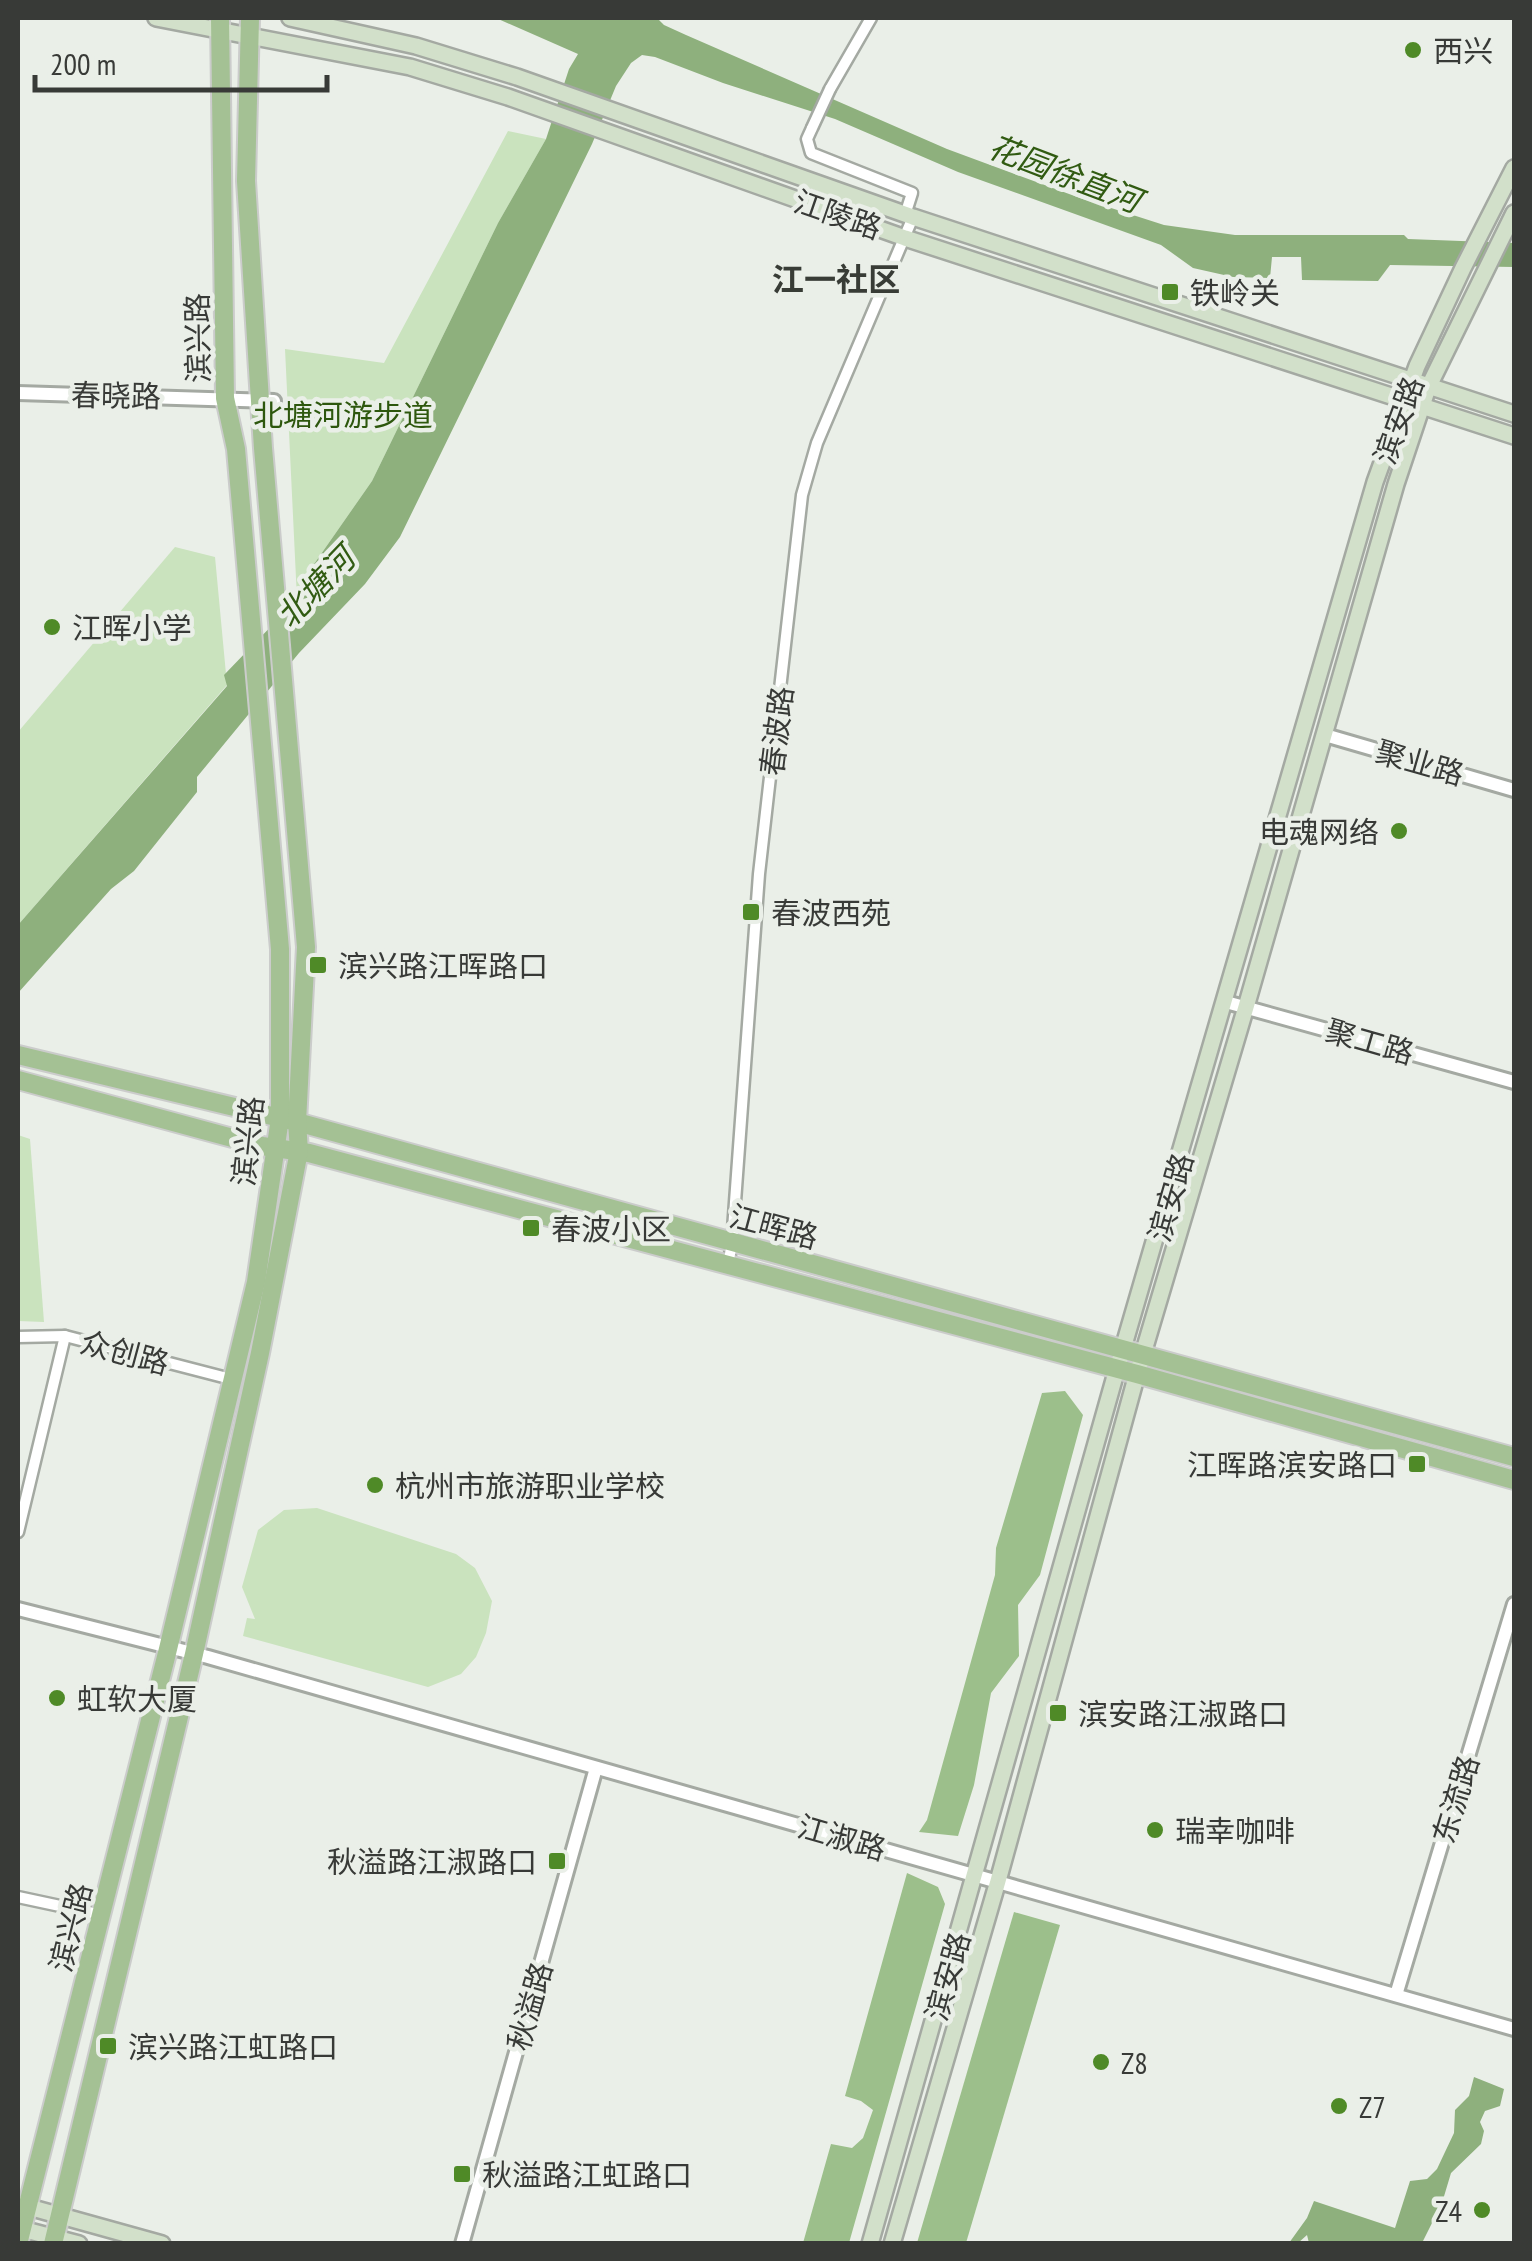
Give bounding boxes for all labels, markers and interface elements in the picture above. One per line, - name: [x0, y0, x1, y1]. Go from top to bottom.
- scale bar: [35, 30, 328, 92]
- place label: 西兴: [1433, 31, 1493, 70]
- marker: 西兴: [1402, 39, 1424, 61]
- text: 200 m: [50, 44, 116, 83]
- water label: 花园徐直河: [983, 125, 1153, 223]
- street label: 江陵路: [789, 181, 887, 247]
- district label: 江一社区: [772, 258, 900, 300]
- place label: 铁岭关: [1190, 273, 1280, 312]
- marker: 铁岭关: [1159, 281, 1181, 303]
- street label: 滨兴路: [177, 293, 217, 383]
- street label: 滨安路: [1364, 371, 1432, 469]
- street label: 春晓路: [71, 375, 161, 415]
- park label: 北塘河游步道: [253, 395, 433, 434]
- water label: 北塘河: [267, 534, 368, 636]
- place label: 江晖小学: [72, 608, 192, 647]
- marker: 江晖小学: [41, 616, 63, 638]
- street label: 春波路: [751, 684, 801, 778]
- street label: 聚业路: [1371, 731, 1469, 793]
- place label: 电魂网络: [1259, 812, 1379, 851]
- marker: 电魂网络: [1388, 820, 1410, 842]
- place label: 春波西苑: [771, 893, 891, 932]
- marker: 春波西苑: [740, 901, 762, 923]
- place label: 滨兴路江晖路口: [338, 946, 548, 985]
- marker: 滨兴路江晖路口: [307, 954, 329, 976]
- street label: 聚工路: [1321, 1010, 1419, 1072]
- street label: 滨兴路: [223, 1094, 271, 1188]
- street label: 滨安路: [1139, 1148, 1201, 1246]
- street label: 江晖路: [725, 1196, 823, 1256]
- place label: 春波小区: [551, 1209, 671, 1248]
- marker: 春波小区: [520, 1217, 542, 1239]
- street label: 众创路: [76, 1322, 174, 1382]
- place label: 江晖路滨安路口: [1187, 1445, 1397, 1484]
- marker: 江晖路滨安路口: [1406, 1453, 1428, 1475]
- place label: 杭州市旅游职业学校: [395, 1466, 665, 1505]
- marker: 杭州市旅游职业学校: [364, 1474, 386, 1496]
- place label: 虹软大厦: [77, 1679, 197, 1718]
- marker: 虹软大厦: [46, 1687, 68, 1709]
- place label: 滨安路江淑路口: [1078, 1694, 1288, 1733]
- marker: 滨安路江淑路口: [1047, 1702, 1069, 1724]
- street label: 东流路: [1423, 1750, 1487, 1848]
- street label: 江淑路: [793, 1806, 891, 1868]
- place label: 瑞幸咖啡: [1175, 1811, 1295, 1850]
- marker: 瑞幸咖啡: [1144, 1819, 1166, 1841]
- place label: 秋溢路江淑路口: [327, 1842, 537, 1881]
- marker: 秋溢路江淑路口: [546, 1850, 568, 1872]
- street label: 滨兴路: [40, 1879, 100, 1975]
- street label: 滨安路: [916, 1927, 978, 2025]
- street label: 秋溢路: [498, 1957, 560, 2055]
- place label: 滨兴路江虹路口: [128, 2027, 338, 2066]
- marker: 滨兴路江虹路口: [97, 2035, 119, 2057]
- place label: Z8: [1121, 2043, 1148, 2082]
- marker: Z8: [1090, 2051, 1112, 2073]
- place label: Z7: [1359, 2087, 1386, 2126]
- marker: Z7: [1328, 2095, 1350, 2117]
- place label: 秋溢路江虹路口: [482, 2155, 692, 2194]
- marker: 秋溢路江虹路口: [451, 2163, 473, 2185]
- place label: Z4: [1435, 2191, 1462, 2230]
- marker: Z4: [1471, 2199, 1493, 2221]

